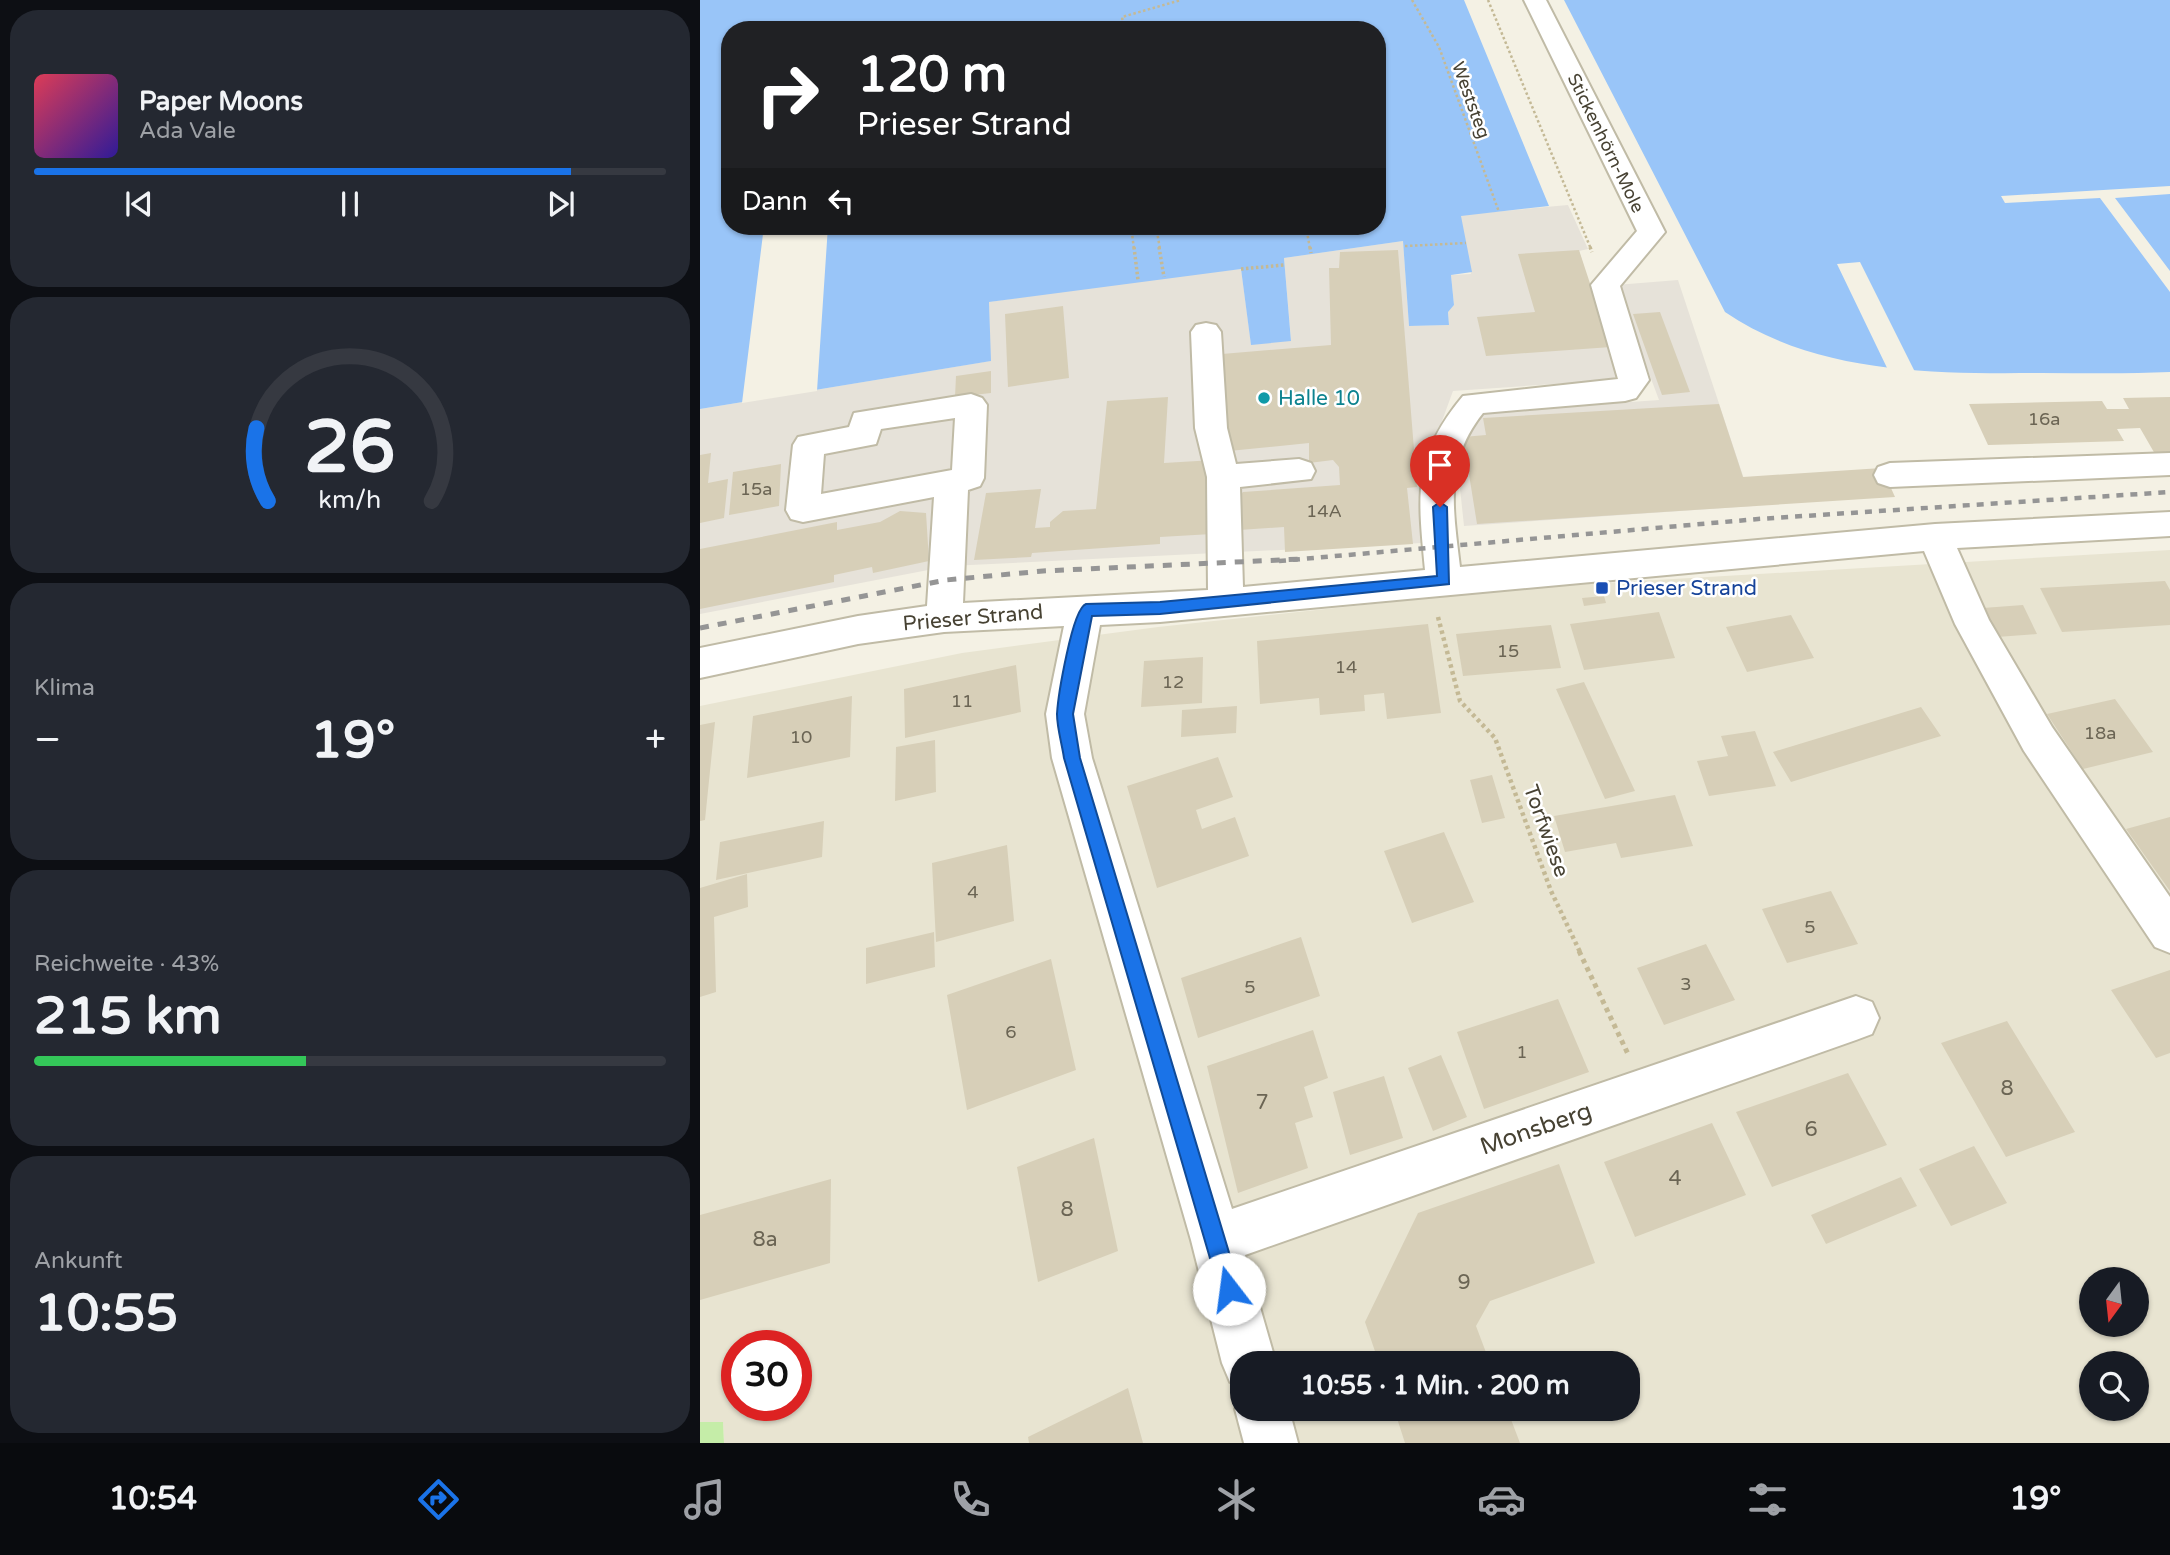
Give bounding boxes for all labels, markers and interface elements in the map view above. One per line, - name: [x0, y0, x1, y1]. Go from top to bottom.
- text: 120 m: [857, 46, 1007, 105]
- icon: right: [742, 49, 833, 140]
- street label: Weststeg: [1447, 59, 1495, 141]
- street label: Stickenhörn-Mole: [1563, 70, 1649, 216]
- text: Paper Moons: [139, 86, 303, 117]
- text: Prieser Strand: [857, 106, 1072, 144]
- text: Ada Vale: [139, 117, 236, 145]
- icon: left: [822, 182, 860, 220]
- icon: previous: [120, 185, 158, 223]
- icon: pause: [331, 185, 369, 223]
- icon: next: [542, 185, 580, 223]
- text: Dann: [742, 186, 808, 217]
- place label: Halle 10: [1278, 386, 1360, 411]
- marker: Halle 10: [1256, 390, 1272, 406]
- text: 26: [304, 404, 396, 492]
- house number: 16a: [2028, 408, 2060, 430]
- pin: [1410, 435, 1470, 507]
- icon: arrive: [1421, 446, 1459, 484]
- house number: 15a: [740, 478, 772, 500]
- text: km/h: [319, 485, 381, 515]
- house number: 14A: [1306, 500, 1342, 522]
- place label: Prieser Strand: [1616, 576, 1757, 601]
- marker: Prieser Strand: [1594, 580, 1610, 596]
- street label: Prieser Strand: [902, 599, 1044, 637]
- house number: 15: [1497, 640, 1519, 662]
- house number: 14: [1335, 656, 1357, 678]
- house number: 12: [1162, 671, 1184, 693]
- text: Klima: [34, 674, 95, 702]
- house number: 11: [951, 690, 973, 712]
- text: 19°: [310, 709, 395, 772]
- text: −: [34, 717, 61, 763]
- text: +: [645, 717, 666, 763]
- house number: 18a: [2084, 722, 2116, 744]
- house number: 10: [790, 726, 812, 748]
- street label: Torfwiese: [1518, 782, 1574, 880]
- house number: 4: [967, 881, 979, 903]
- house number: 5: [1804, 916, 1816, 938]
- text: Reichweite · 43%: [34, 950, 219, 978]
- house number: 3: [1680, 973, 1692, 995]
- house number: 5: [1244, 976, 1256, 998]
- text: 215 km: [34, 985, 222, 1048]
- house number: 6: [1005, 1021, 1017, 1043]
- house number: 1: [1516, 1041, 1528, 1063]
- house number: 8: [2000, 1076, 2014, 1101]
- house number: 7: [1255, 1090, 1269, 1115]
- street label: Monsberg: [1476, 1096, 1596, 1162]
- house number: 6: [1804, 1117, 1818, 1142]
- house number: 4: [1668, 1166, 1682, 1191]
- house number: 8: [1060, 1197, 1074, 1222]
- house number: 8a: [753, 1227, 778, 1252]
- text: Ankunft: [34, 1247, 123, 1275]
- position arrow: [1192, 1252, 1266, 1326]
- north arrow: [2079, 1267, 2149, 1337]
- map controls: [2079, 1267, 2149, 1421]
- house number: 9: [1457, 1270, 1471, 1295]
- text: 10:55: [34, 1282, 178, 1345]
- speed limit sign: 30: [721, 1330, 812, 1421]
- button: search: [2079, 1351, 2149, 1421]
- text: 10:55 · 1 Min. · 200 m: [1300, 1370, 1570, 1401]
- icon: directions: [414, 1475, 463, 1524]
- icon: music: [680, 1475, 729, 1524]
- icon: phone: [946, 1475, 995, 1524]
- icon: climate: [1212, 1475, 1261, 1524]
- icon: car: [1477, 1475, 1526, 1524]
- icon: filters: [1743, 1475, 1792, 1524]
- text: 10:54: [108, 1480, 197, 1518]
- text: 19°: [2009, 1480, 2061, 1518]

